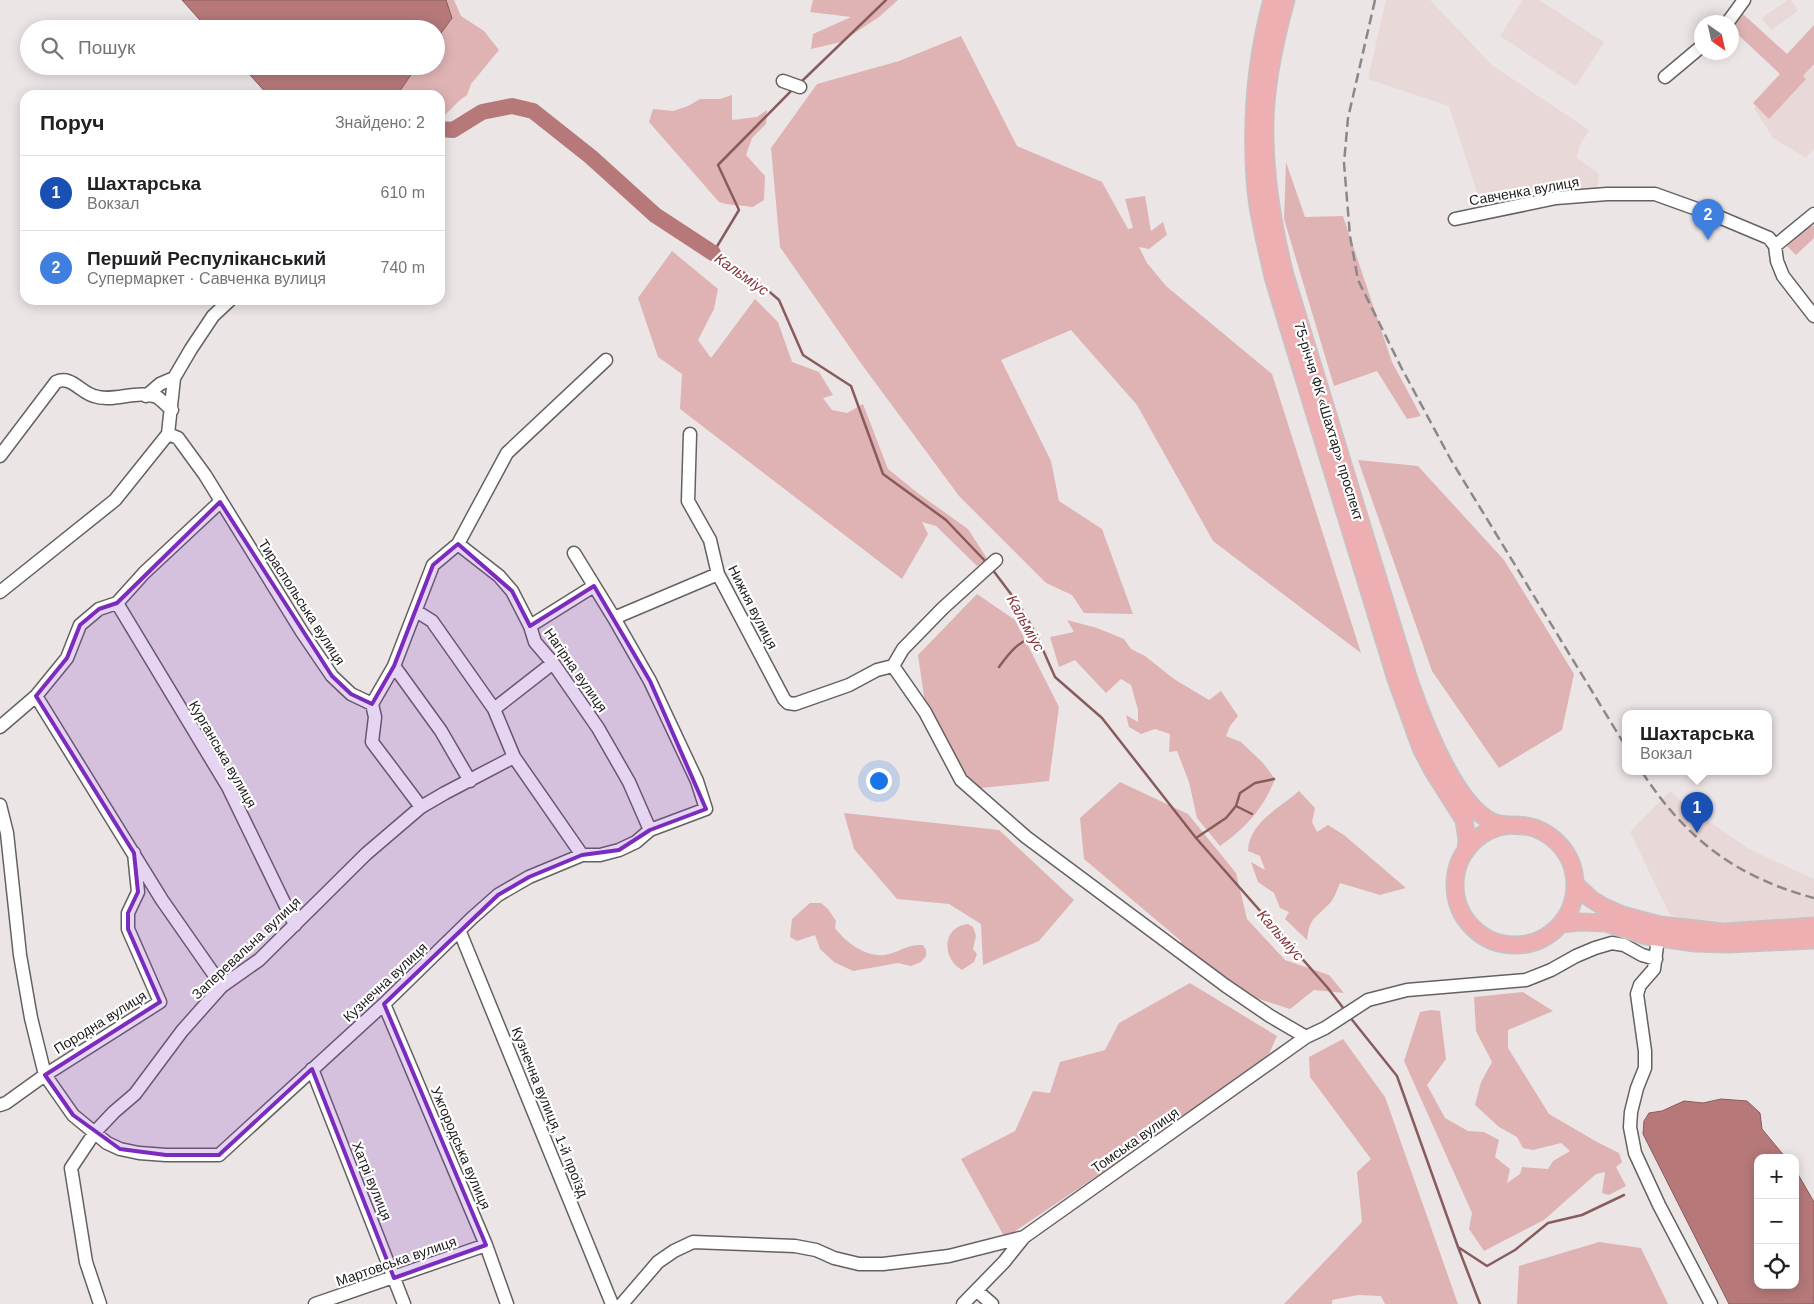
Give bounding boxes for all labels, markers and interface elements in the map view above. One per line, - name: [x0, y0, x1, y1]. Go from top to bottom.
- north arrow: [1694, 15, 1739, 60]
- search box: [20, 20, 445, 75]
- icon: search: [38, 34, 66, 62]
- text: Пошук: [78, 37, 135, 58]
- text: Поруч: [40, 111, 104, 134]
- text: Знайдено: 2: [335, 114, 425, 131]
- text: Шахтарська: [87, 173, 201, 194]
- street label: Савченка вулиця: [1468, 173, 1580, 209]
- text: 1: [52, 184, 60, 201]
- text: 610 m: [381, 184, 425, 201]
- text: Вокзал: [87, 195, 139, 212]
- pin: 2: [1692, 199, 1724, 240]
- text: Перший Респуліканський: [87, 248, 326, 269]
- water label: Кальміус: [712, 249, 773, 299]
- text: 2: [52, 259, 60, 276]
- text: 740 m: [381, 259, 425, 276]
- text: Супермаркет · Савченка вулиця: [87, 270, 326, 287]
- street label: 75-річчя ФК «Шахтар» проспект: [1291, 320, 1367, 523]
- street label: Тираспольська вулиця: [255, 536, 349, 668]
- street label: Нижня вулиця: [725, 562, 781, 652]
- water label: Кальміус: [1004, 592, 1049, 655]
- street label: Нагірна вулиця: [541, 625, 611, 715]
- street label: Курганська вулиця: [186, 698, 260, 810]
- popup: [1622, 710, 1772, 775]
- text: Шахтарська: [1640, 723, 1754, 744]
- text: Вокзал: [1640, 745, 1692, 762]
- your location: [866, 768, 892, 794]
- pin: 1: [1681, 792, 1713, 833]
- street label: Заперевальна вулиця: [188, 894, 304, 1002]
- water label: Кальміус: [1254, 906, 1308, 964]
- street label: Кузнечна вулиця: [340, 939, 430, 1025]
- street label: Породна вулиця: [51, 987, 149, 1057]
- street label: Кузнечна вулиця, 1-й проїзд: [508, 1025, 592, 1199]
- street label: Ужгородська вулиця: [428, 1084, 494, 1212]
- street label: Томська вулиця: [1088, 1104, 1182, 1176]
- street label: Хатрі вулиця: [349, 1139, 395, 1223]
- map controls: [1754, 1154, 1799, 1289]
- button: +: [1754, 1154, 1799, 1199]
- button: −: [1754, 1199, 1799, 1244]
- street label: Мартовська вулиця: [334, 1233, 458, 1289]
- button: locate: [1754, 1244, 1799, 1289]

